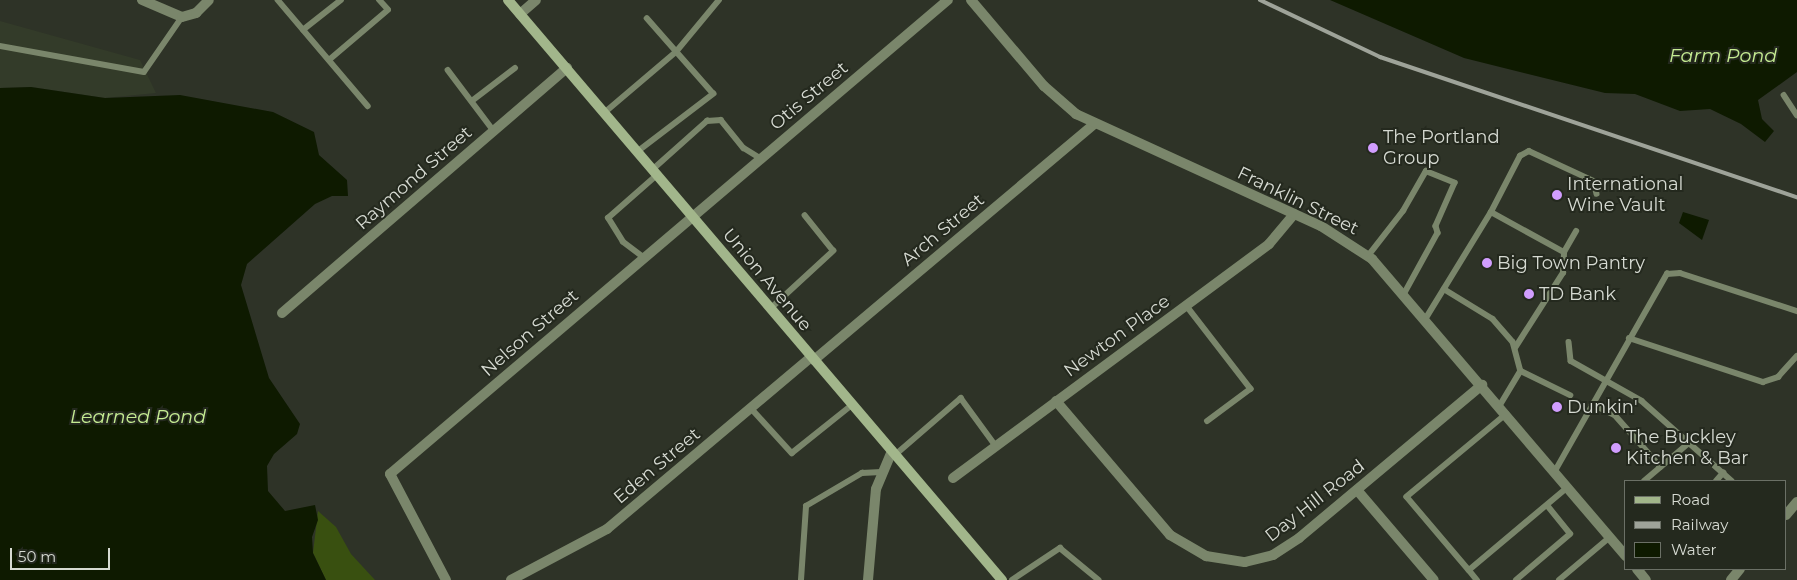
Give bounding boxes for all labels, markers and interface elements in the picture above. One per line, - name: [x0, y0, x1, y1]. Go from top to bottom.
- water label: Farm Pond: [1669, 45, 1777, 67]
- street label: Otis Street: [766, 57, 852, 135]
- street label: Raymond Street: [352, 122, 476, 234]
- place label: The Portland Group: [1383, 127, 1500, 170]
- marker: The Portland Group: [1367, 142, 1379, 154]
- street label: Franklin Street: [1234, 162, 1362, 240]
- place label: International Wine Vault: [1567, 174, 1683, 216]
- street label: Arch Street: [897, 189, 989, 271]
- marker: International Wine Vault: [1551, 189, 1563, 201]
- street label: Union Avenue: [718, 224, 816, 336]
- place label: Big Town Pantry: [1497, 252, 1645, 274]
- marker: Big Town Pantry: [1481, 257, 1493, 269]
- place label: TD Bank: [1539, 283, 1616, 305]
- street label: Nelson Street: [477, 285, 583, 381]
- marker: TD Bank: [1523, 288, 1535, 300]
- street label: Newton Place: [1060, 290, 1174, 382]
- place label: Dunkin': [1567, 396, 1638, 418]
- marker: Dunkin': [1551, 401, 1563, 413]
- water label: Learned Pond: [70, 406, 206, 428]
- street label: Eden Street: [609, 424, 705, 508]
- place label: The Buckley Kitchen & Bar: [1626, 427, 1749, 469]
- marker: The Buckley Kitchen & Bar: [1610, 442, 1622, 454]
- street label: Day Hill Road: [1261, 455, 1369, 547]
- legend: [1624, 480, 1787, 570]
- text: Road: [1671, 490, 1710, 509]
- text: Railway: [1671, 515, 1728, 534]
- scale bar: [12, 538, 112, 570]
- text: Water: [1671, 540, 1717, 559]
- text: 50 m: [18, 547, 56, 566]

